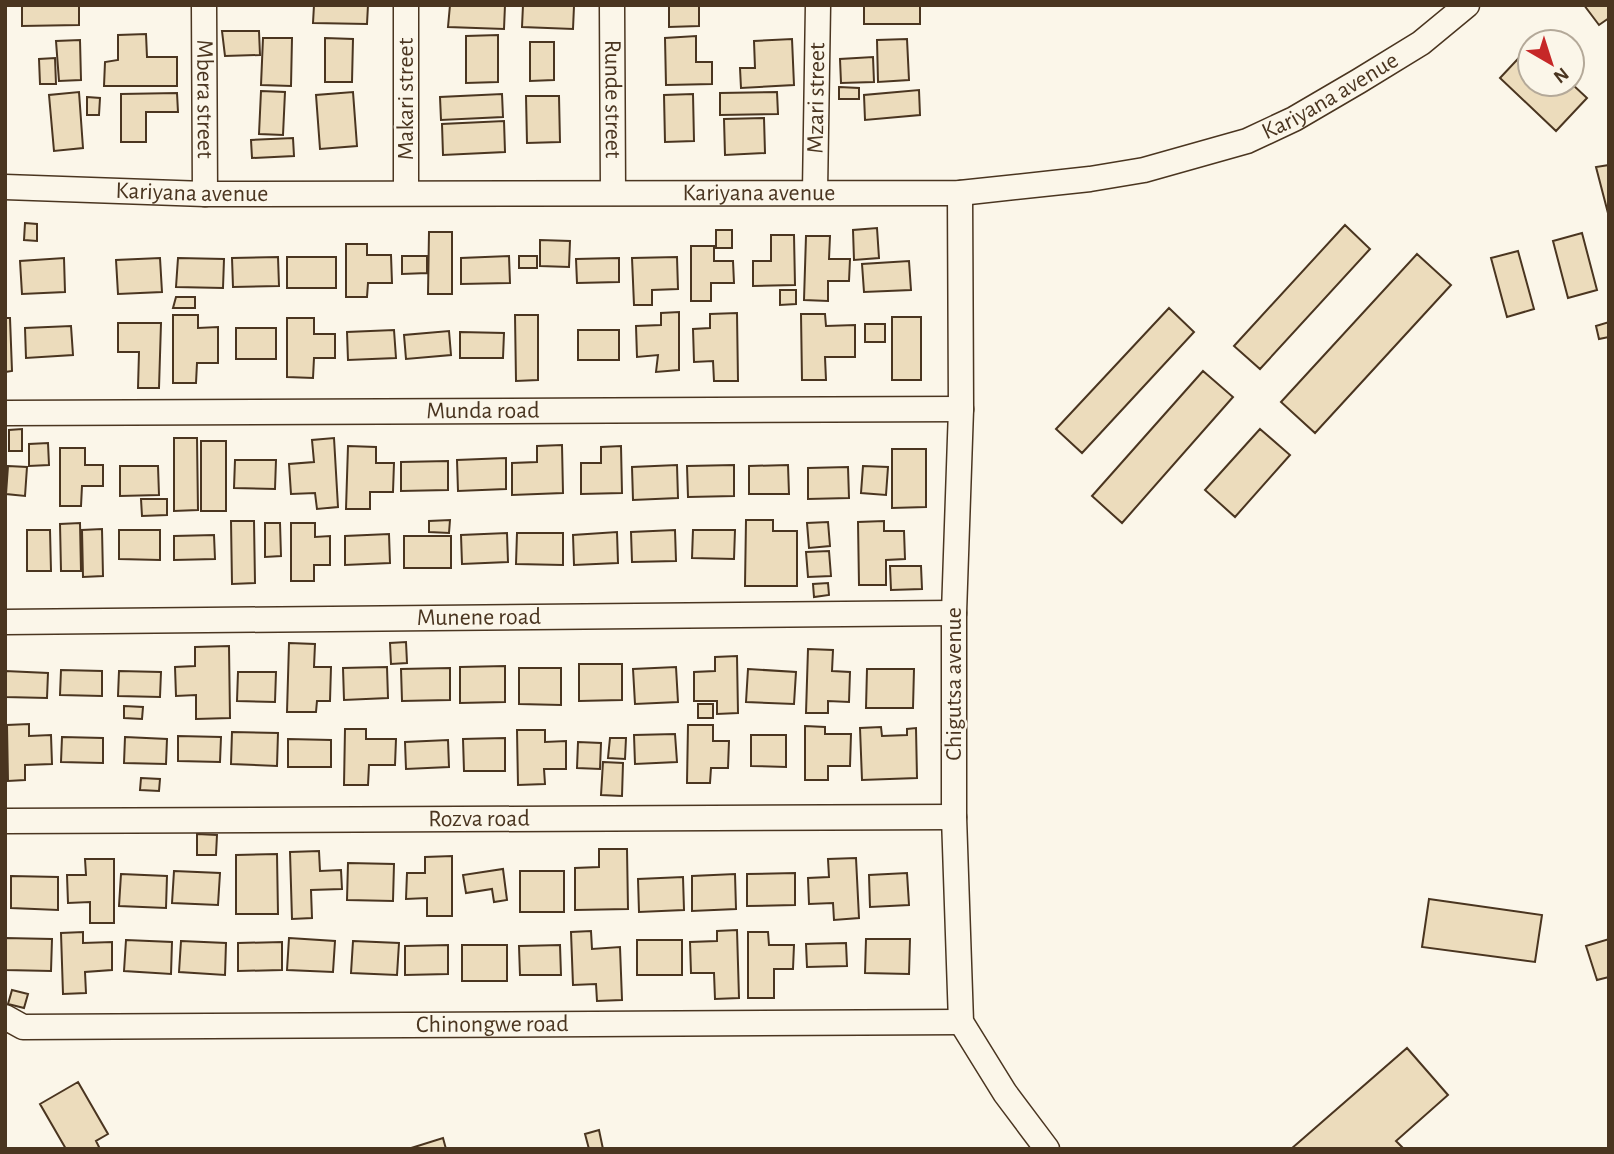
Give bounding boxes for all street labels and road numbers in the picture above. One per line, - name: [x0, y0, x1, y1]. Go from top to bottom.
- street label: Makari street: [394, 37, 418, 160]
- street label: Mbera street: [192, 39, 217, 159]
- street label: Runde street: [600, 40, 625, 159]
- street label: Mzari street: [804, 42, 829, 154]
- street label: Kariyana avenue: [1258, 48, 1402, 144]
- street label: Kariyana avenue: [115, 179, 268, 206]
- street label: Kariyana avenue: [682, 181, 835, 205]
- street label: Munda road: [426, 399, 540, 423]
- street label: Munene road: [417, 605, 541, 630]
- street label: Chigutsa avenue: [942, 607, 966, 761]
- street label: Rozva road: [428, 807, 530, 831]
- street label: Chinongwe road: [416, 1012, 569, 1037]

